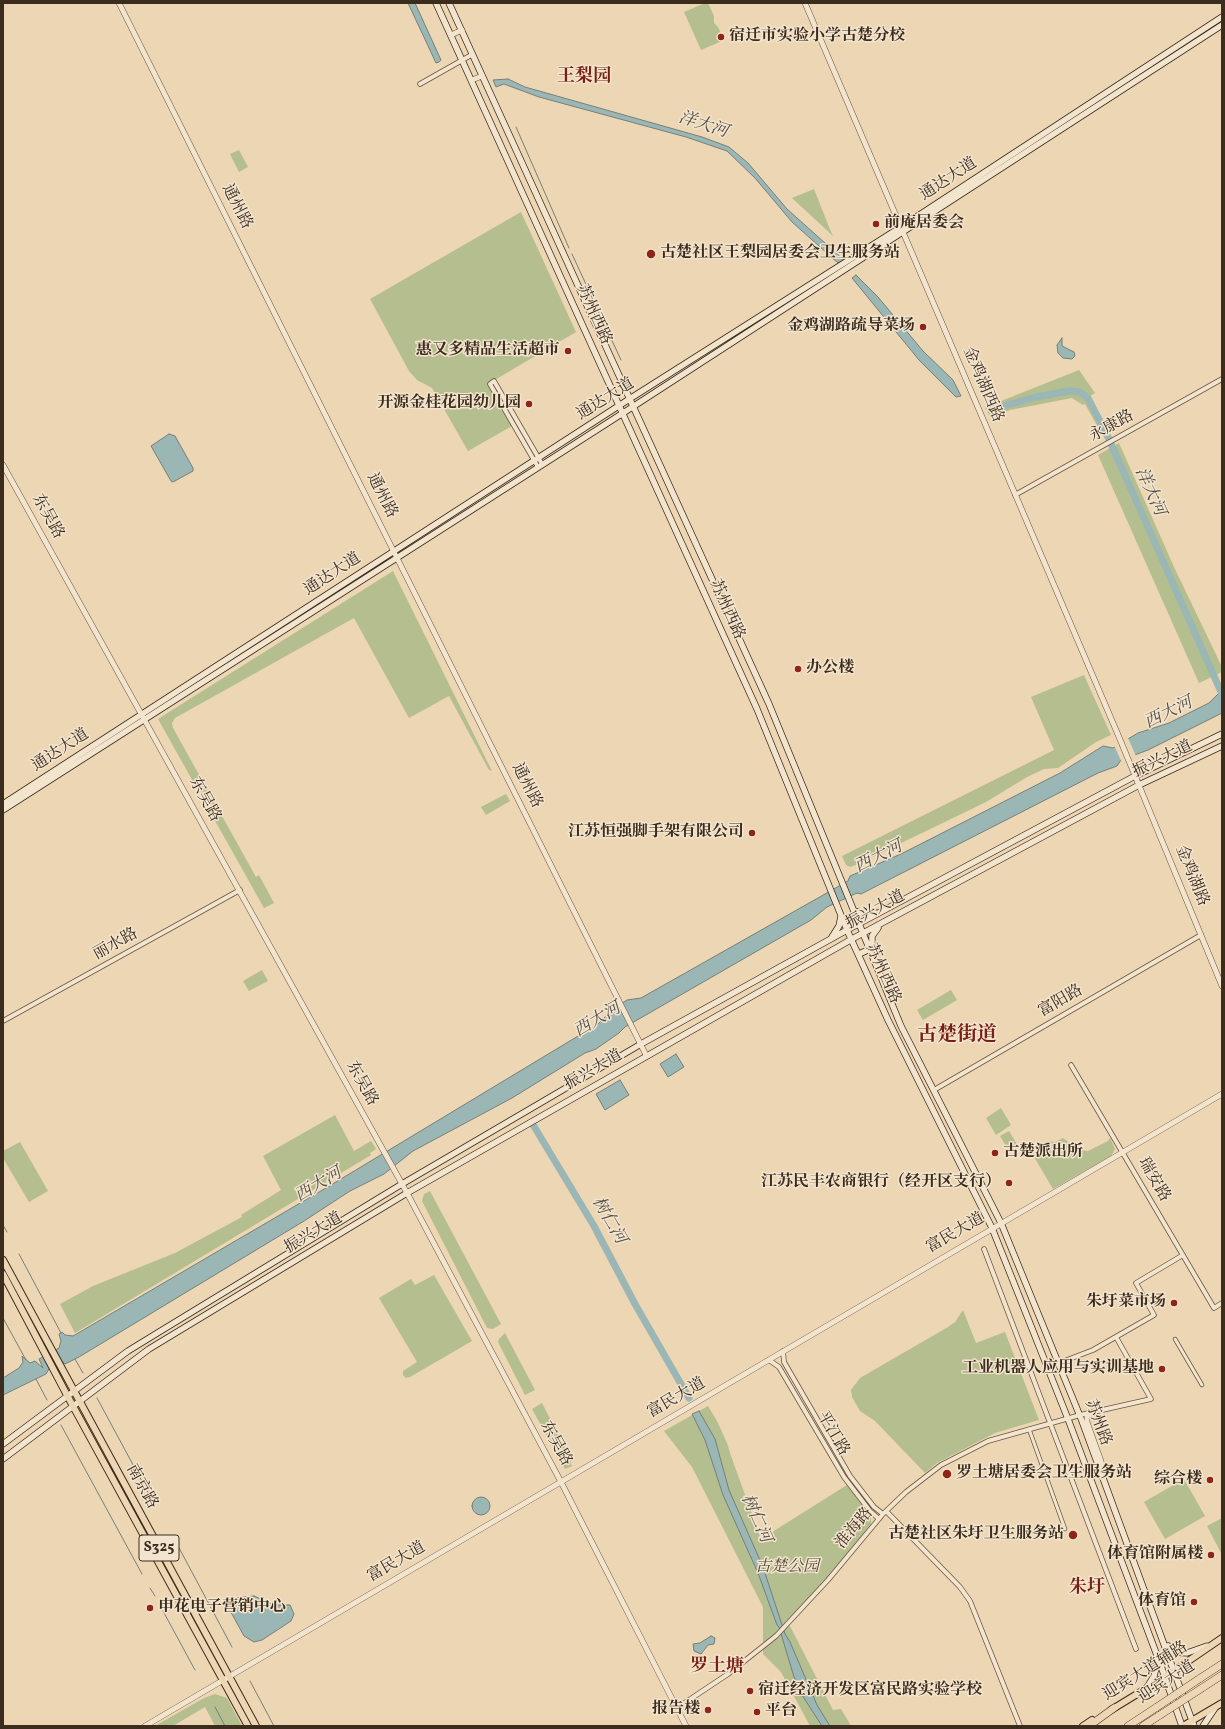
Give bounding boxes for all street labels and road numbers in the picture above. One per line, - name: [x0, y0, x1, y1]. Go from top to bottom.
- street label: 通达大道: [917, 155, 981, 205]
- street label: 通州路: [217, 181, 255, 233]
- street label: 苏州西路: [571, 282, 615, 348]
- street label: 金鸡湖西路: [958, 344, 1006, 426]
- street label: 通达大道: [574, 375, 638, 425]
- street label: 永康路: [1086, 407, 1138, 447]
- street label: 通州路: [362, 470, 400, 522]
- street label: 东吴路: [27, 491, 67, 543]
- street label: 通达大道: [301, 550, 365, 600]
- street label: 苏州西路: [704, 577, 748, 643]
- street label: 通达大道: [29, 726, 93, 776]
- street label: 振兴大道: [1130, 737, 1196, 783]
- street label: 通州路: [507, 760, 545, 812]
- street label: 东吴路: [184, 774, 224, 826]
- street label: 金鸡湖路: [1170, 843, 1212, 909]
- street label: 振兴大道: [843, 888, 909, 934]
- street label: 丽水路: [90, 925, 142, 965]
- street label: 苏州西路: [860, 941, 904, 1007]
- street label: 富阳路: [1035, 982, 1087, 1022]
- street label: 振兴大道: [561, 1047, 627, 1095]
- street label: 东吴路: [341, 1058, 381, 1110]
- street label: 瑞安路: [1133, 1154, 1173, 1206]
- street label: 振兴大道: [282, 1209, 346, 1259]
- street label: 富民大道: [923, 1210, 989, 1258]
- street label: 富民大道: [644, 1375, 710, 1423]
- street label: 苏州路: [1079, 1397, 1115, 1449]
- street label: 平江路: [812, 1408, 852, 1460]
- street label: 东吴路: [535, 1418, 575, 1470]
- street label: 南京路: [121, 1461, 161, 1513]
- street label: 淮海路: [832, 1504, 878, 1554]
- road number: S325: [139, 1535, 179, 1561]
- street label: 富民大道: [364, 1539, 430, 1587]
- street label: 迎宾大道辅路: [1100, 1638, 1192, 1706]
- street label: 迎宾大道: [1135, 1658, 1199, 1708]

